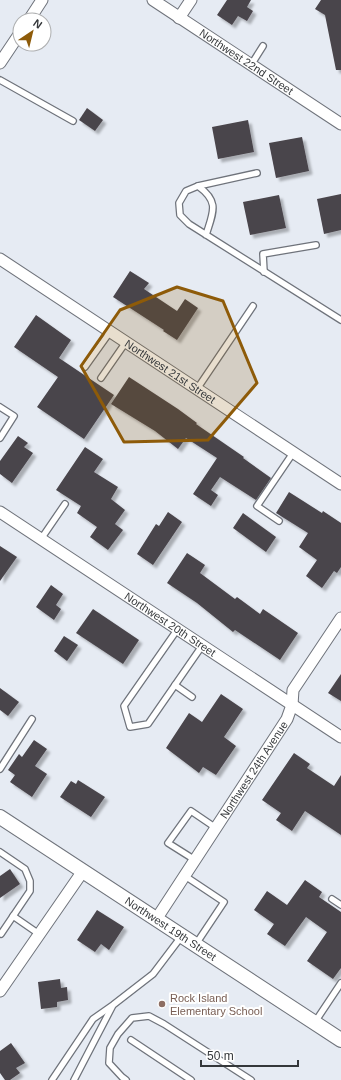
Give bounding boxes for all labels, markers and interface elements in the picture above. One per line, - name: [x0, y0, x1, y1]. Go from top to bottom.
- north arrow: [12, 12, 52, 52]
- text: N: [31, 17, 44, 31]
- street label: Northwest 22nd Street: [197, 26, 296, 97]
- street label: Northwest 21st Street: [123, 337, 218, 406]
- street label: Northwest 20th Street: [123, 590, 218, 659]
- street label: Northwest 24th Avenue: [218, 719, 290, 821]
- street label: Northwest 19th Street: [123, 894, 219, 963]
- place label: Rock Island Elementary School: [170, 992, 262, 1017]
- marker: Rock Island Elementary School: [157, 999, 167, 1009]
- scale bar: [201, 1042, 298, 1068]
- text: 50 m: [207, 1049, 234, 1063]

